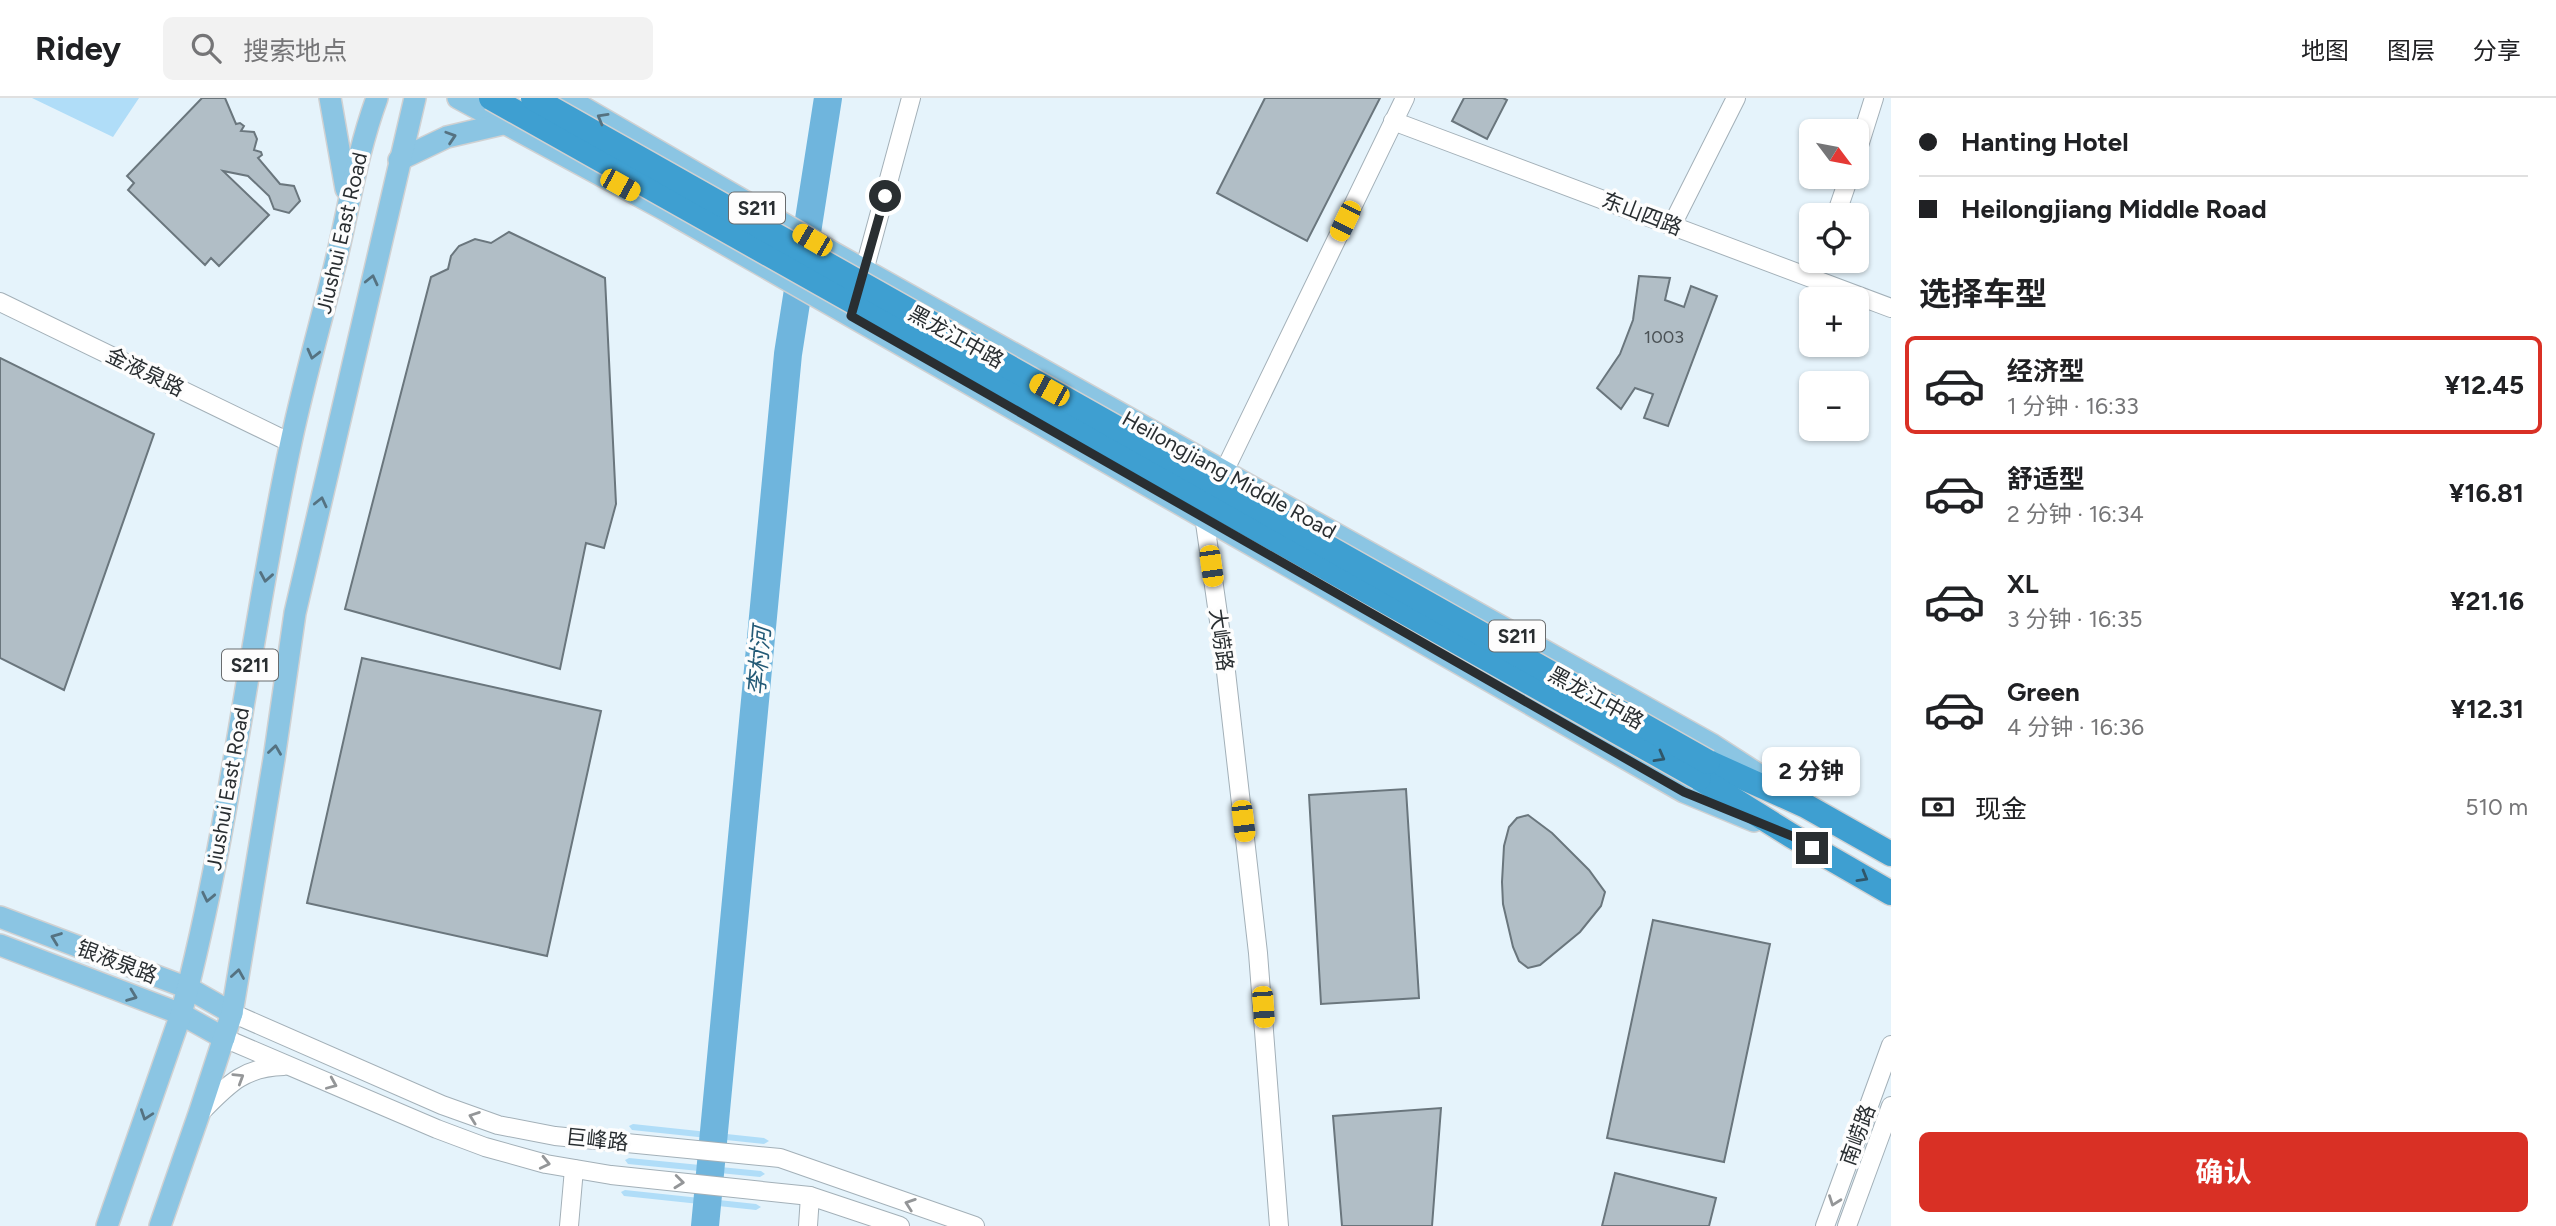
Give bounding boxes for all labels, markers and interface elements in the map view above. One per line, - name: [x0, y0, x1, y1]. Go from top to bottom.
- search box: [163, 17, 653, 80]
- text: Ridey: [35, 29, 121, 68]
- icon: search: [187, 29, 225, 67]
- text: 搜索地点: [243, 35, 347, 67]
- text: 地图: [2301, 36, 2349, 65]
- text: 图层: [2387, 36, 2435, 65]
- text: 分享: [2473, 36, 2521, 65]
- one-way arrow: [597, 114, 610, 127]
- north arrow: [1799, 119, 1869, 189]
- map controls: [1799, 119, 1869, 441]
- text: Hanting Hotel: [1961, 126, 2129, 158]
- one-way arrow: [445, 130, 457, 145]
- street label: Jiushui East Road: [311, 150, 372, 316]
- car: [597, 166, 644, 204]
- route start: [869, 180, 901, 212]
- street label: 东山四路: [1598, 187, 1686, 240]
- road number: S211: [729, 192, 785, 223]
- text: Heilongjiang Middle Road: [1961, 193, 2267, 225]
- car: [1327, 198, 1364, 244]
- button: locate: [1799, 203, 1869, 273]
- car: [789, 220, 836, 260]
- one-way arrow: [364, 274, 378, 286]
- text: 选择车型: [1919, 275, 2047, 313]
- button: +: [1799, 287, 1869, 357]
- street label: 黑龙江中路: [904, 300, 1008, 373]
- house number: 1003: [1644, 326, 1684, 348]
- street label: 金液泉路: [102, 342, 188, 401]
- one-way arrow: [307, 348, 321, 360]
- icon: car: [1923, 354, 1986, 417]
- text: 经济型: [2007, 355, 2085, 387]
- text: ¥12.45: [2444, 369, 2524, 401]
- car: [1026, 371, 1073, 409]
- button: −: [1799, 371, 1869, 441]
- text: 1 分钟 · 16:33: [2007, 392, 2139, 420]
- street label: Heilongjiang Middle Road: [1118, 405, 1340, 544]
- icon: car: [1923, 462, 1986, 525]
- text: 舒适型: [2007, 463, 2085, 495]
- text: ¥16.81: [2449, 477, 2524, 509]
- one-way arrow: [313, 496, 327, 508]
- text: 2 分钟 · 16:34: [2007, 500, 2144, 528]
- car: [1198, 544, 1225, 588]
- text: XL: [2007, 568, 2039, 600]
- icon: car: [1923, 570, 1986, 633]
- one-way arrow: [260, 571, 275, 583]
- text: ¥21.16: [2450, 585, 2524, 617]
- text: 3 分钟 · 16:35: [2007, 605, 2142, 633]
- street label: 大崂路: [1205, 607, 1238, 673]
- water label: 李村河: [742, 621, 776, 697]
- road number: S211: [1489, 621, 1545, 652]
- road number: S211: [222, 650, 278, 680]
- street label: 黑龙江中路: [1544, 661, 1648, 734]
- text: Green: [2007, 676, 2080, 708]
- icon: car: [1923, 678, 1986, 741]
- text: ¥12.31: [2451, 693, 2524, 725]
- street label: Jiushui East Road: [201, 705, 254, 872]
- text: 4 分钟 · 16:36: [2007, 713, 2144, 741]
- one-way arrow: [268, 744, 283, 756]
- callout: 2 分钟: [1763, 746, 1861, 796]
- one-way arrow: [1653, 749, 1666, 762]
- text: 2 分钟: [1779, 757, 1843, 785]
- icon: cash: [1919, 788, 1957, 826]
- text: 现金: [1975, 793, 2027, 825]
- text: 510 m: [2465, 793, 2528, 821]
- car: [1231, 799, 1256, 843]
- route end: [1796, 832, 1828, 864]
- one-way arrow: [1855, 869, 1868, 882]
- one-way arrow: [201, 891, 216, 903]
- one-way arrow: [51, 933, 63, 947]
- street label: 银液泉路: [73, 935, 161, 988]
- one-way arrow: [230, 968, 245, 980]
- car: [1252, 985, 1275, 1029]
- one-way arrow: [126, 987, 138, 1001]
- one-way arrow: [231, 1074, 244, 1087]
- one-way arrow: [325, 1076, 337, 1090]
- street label: 南崂路: [1835, 1101, 1880, 1169]
- one-way arrow: [140, 1109, 154, 1121]
- one-way arrow: [469, 1111, 481, 1125]
- street label: 巨峰路: [564, 1124, 630, 1155]
- button: 确认: [1919, 1132, 2528, 1212]
- one-way arrow: [539, 1155, 551, 1169]
- one-way arrow: [674, 1174, 685, 1189]
- one-way arrow: [1828, 1194, 1842, 1206]
- one-way arrow: [905, 1198, 917, 1212]

